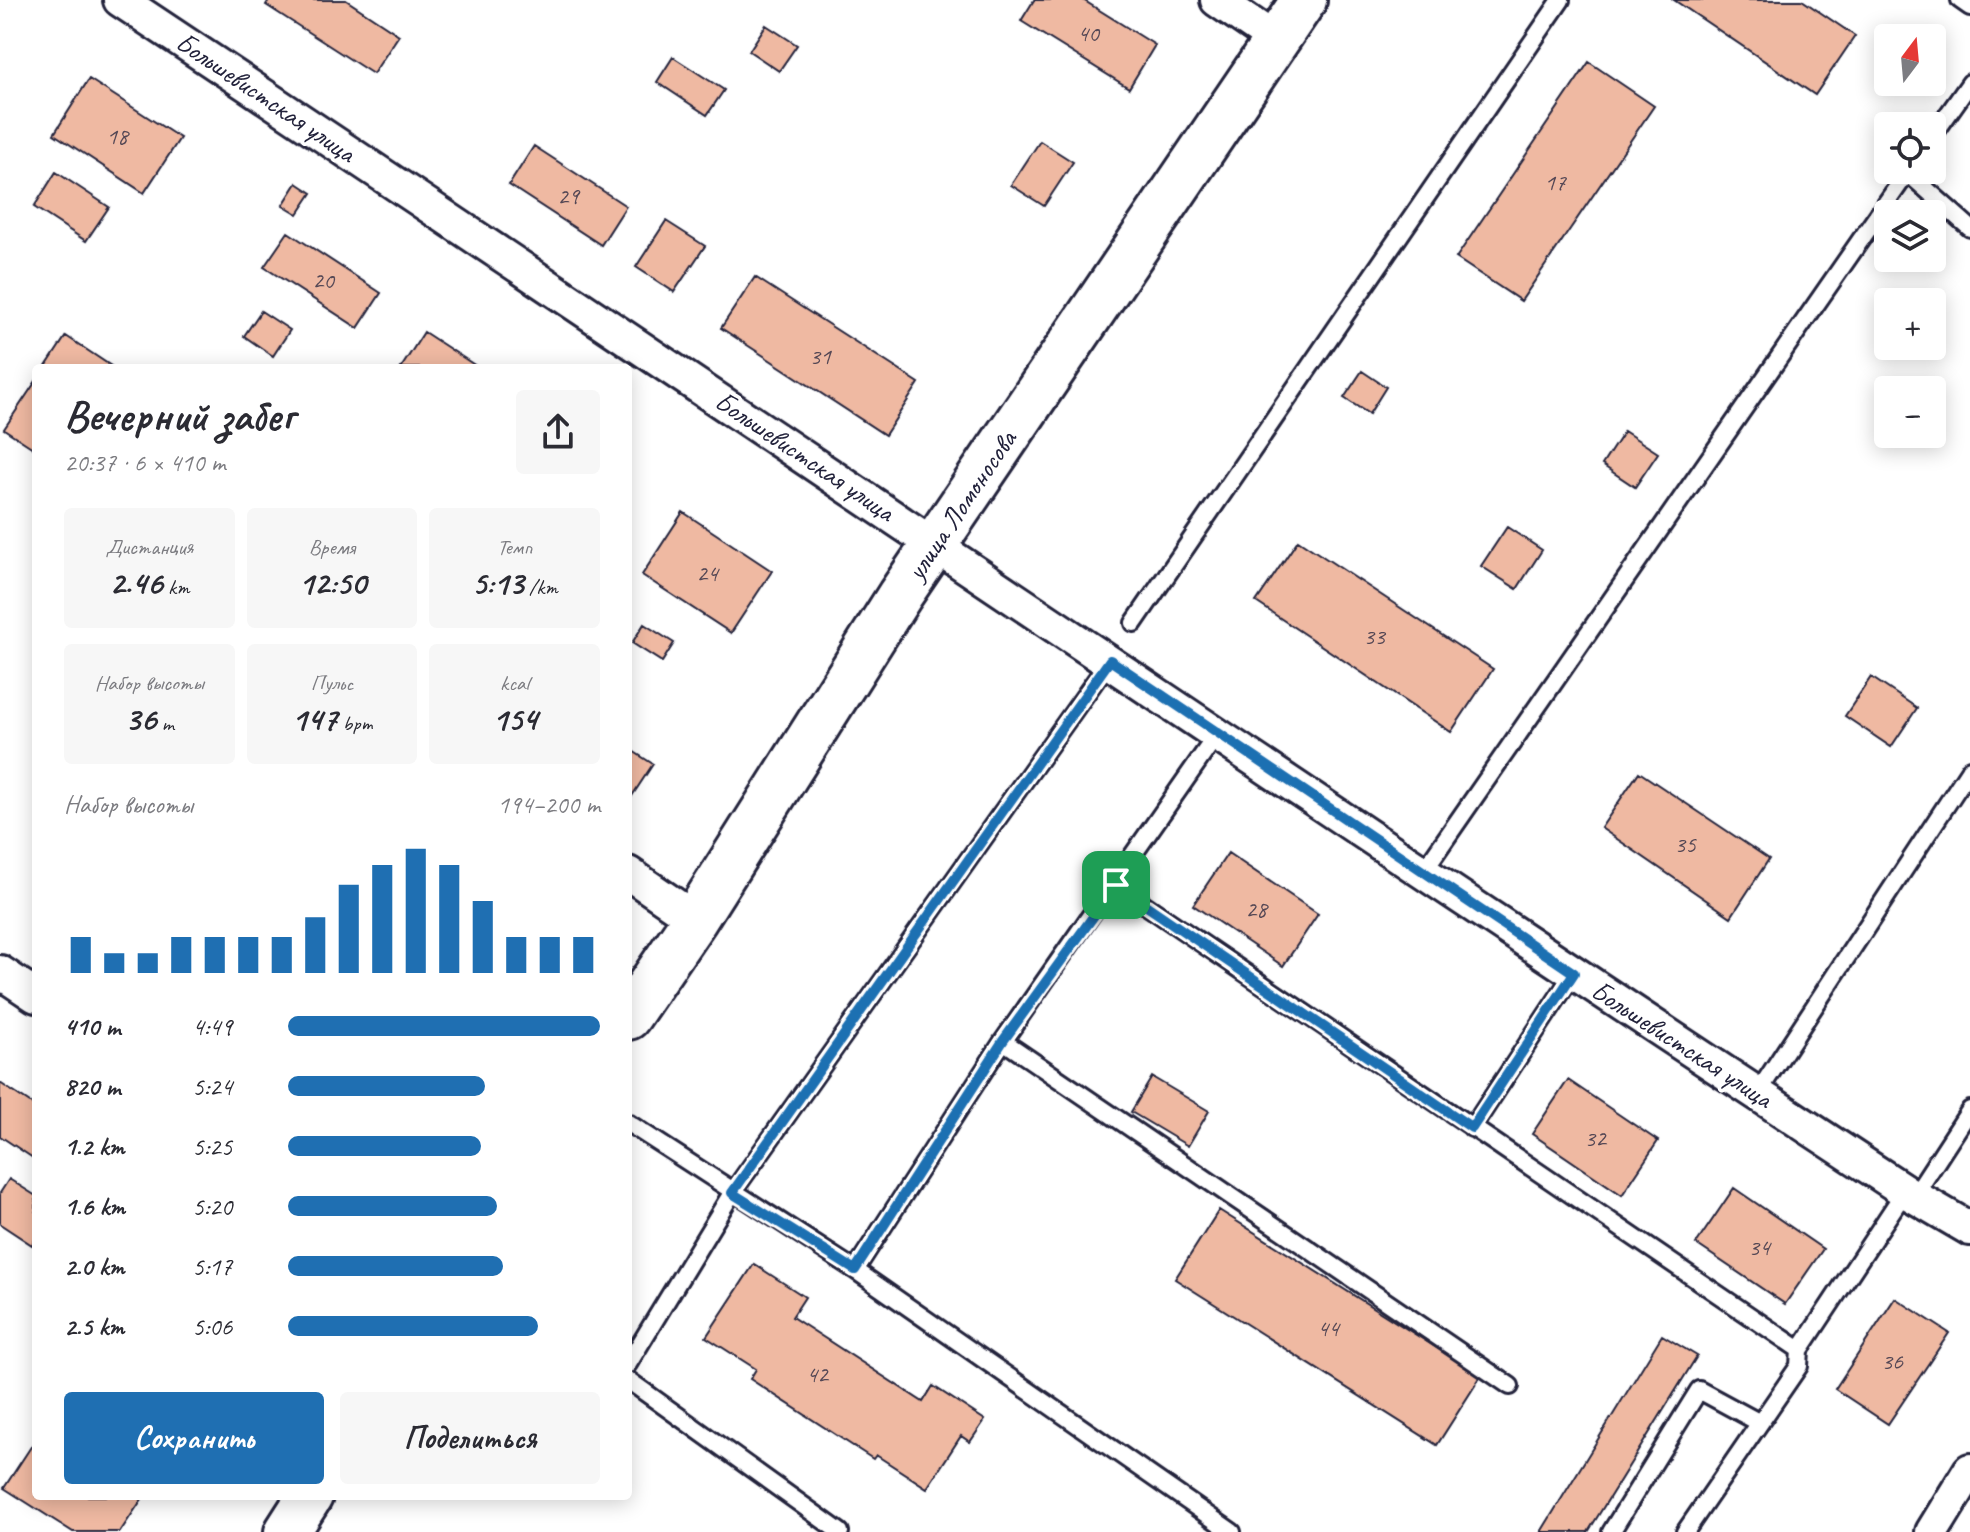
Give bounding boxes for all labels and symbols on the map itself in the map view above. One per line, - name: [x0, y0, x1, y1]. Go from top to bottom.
- house number: 40: [1077, 18, 1101, 48]
- street label: Большевистская улица: [170, 24, 364, 171]
- north arrow: [1874, 24, 1946, 96]
- house number: 18: [106, 121, 130, 151]
- house number: 17: [1544, 167, 1567, 197]
- house number: 29: [557, 181, 581, 211]
- house number: 20: [312, 265, 336, 295]
- house number: 31: [809, 341, 832, 371]
- street label: Большевистская улица: [709, 383, 903, 530]
- street label: улица Ломоносова: [897, 422, 1025, 588]
- house number: 24: [696, 558, 720, 588]
- house number: 33: [1363, 621, 1387, 651]
- house number: 35: [1674, 829, 1697, 859]
- pin: [1082, 851, 1150, 919]
- house number: 28: [1245, 894, 1269, 924]
- street label: Большевистская улица: [1585, 972, 1781, 1117]
- house number: 32: [1584, 1123, 1608, 1153]
- house number: 34: [1748, 1232, 1772, 1262]
- house number: 44: [1317, 1313, 1341, 1343]
- house number: 36: [1881, 1346, 1904, 1376]
- house number: 42: [806, 1359, 830, 1389]

